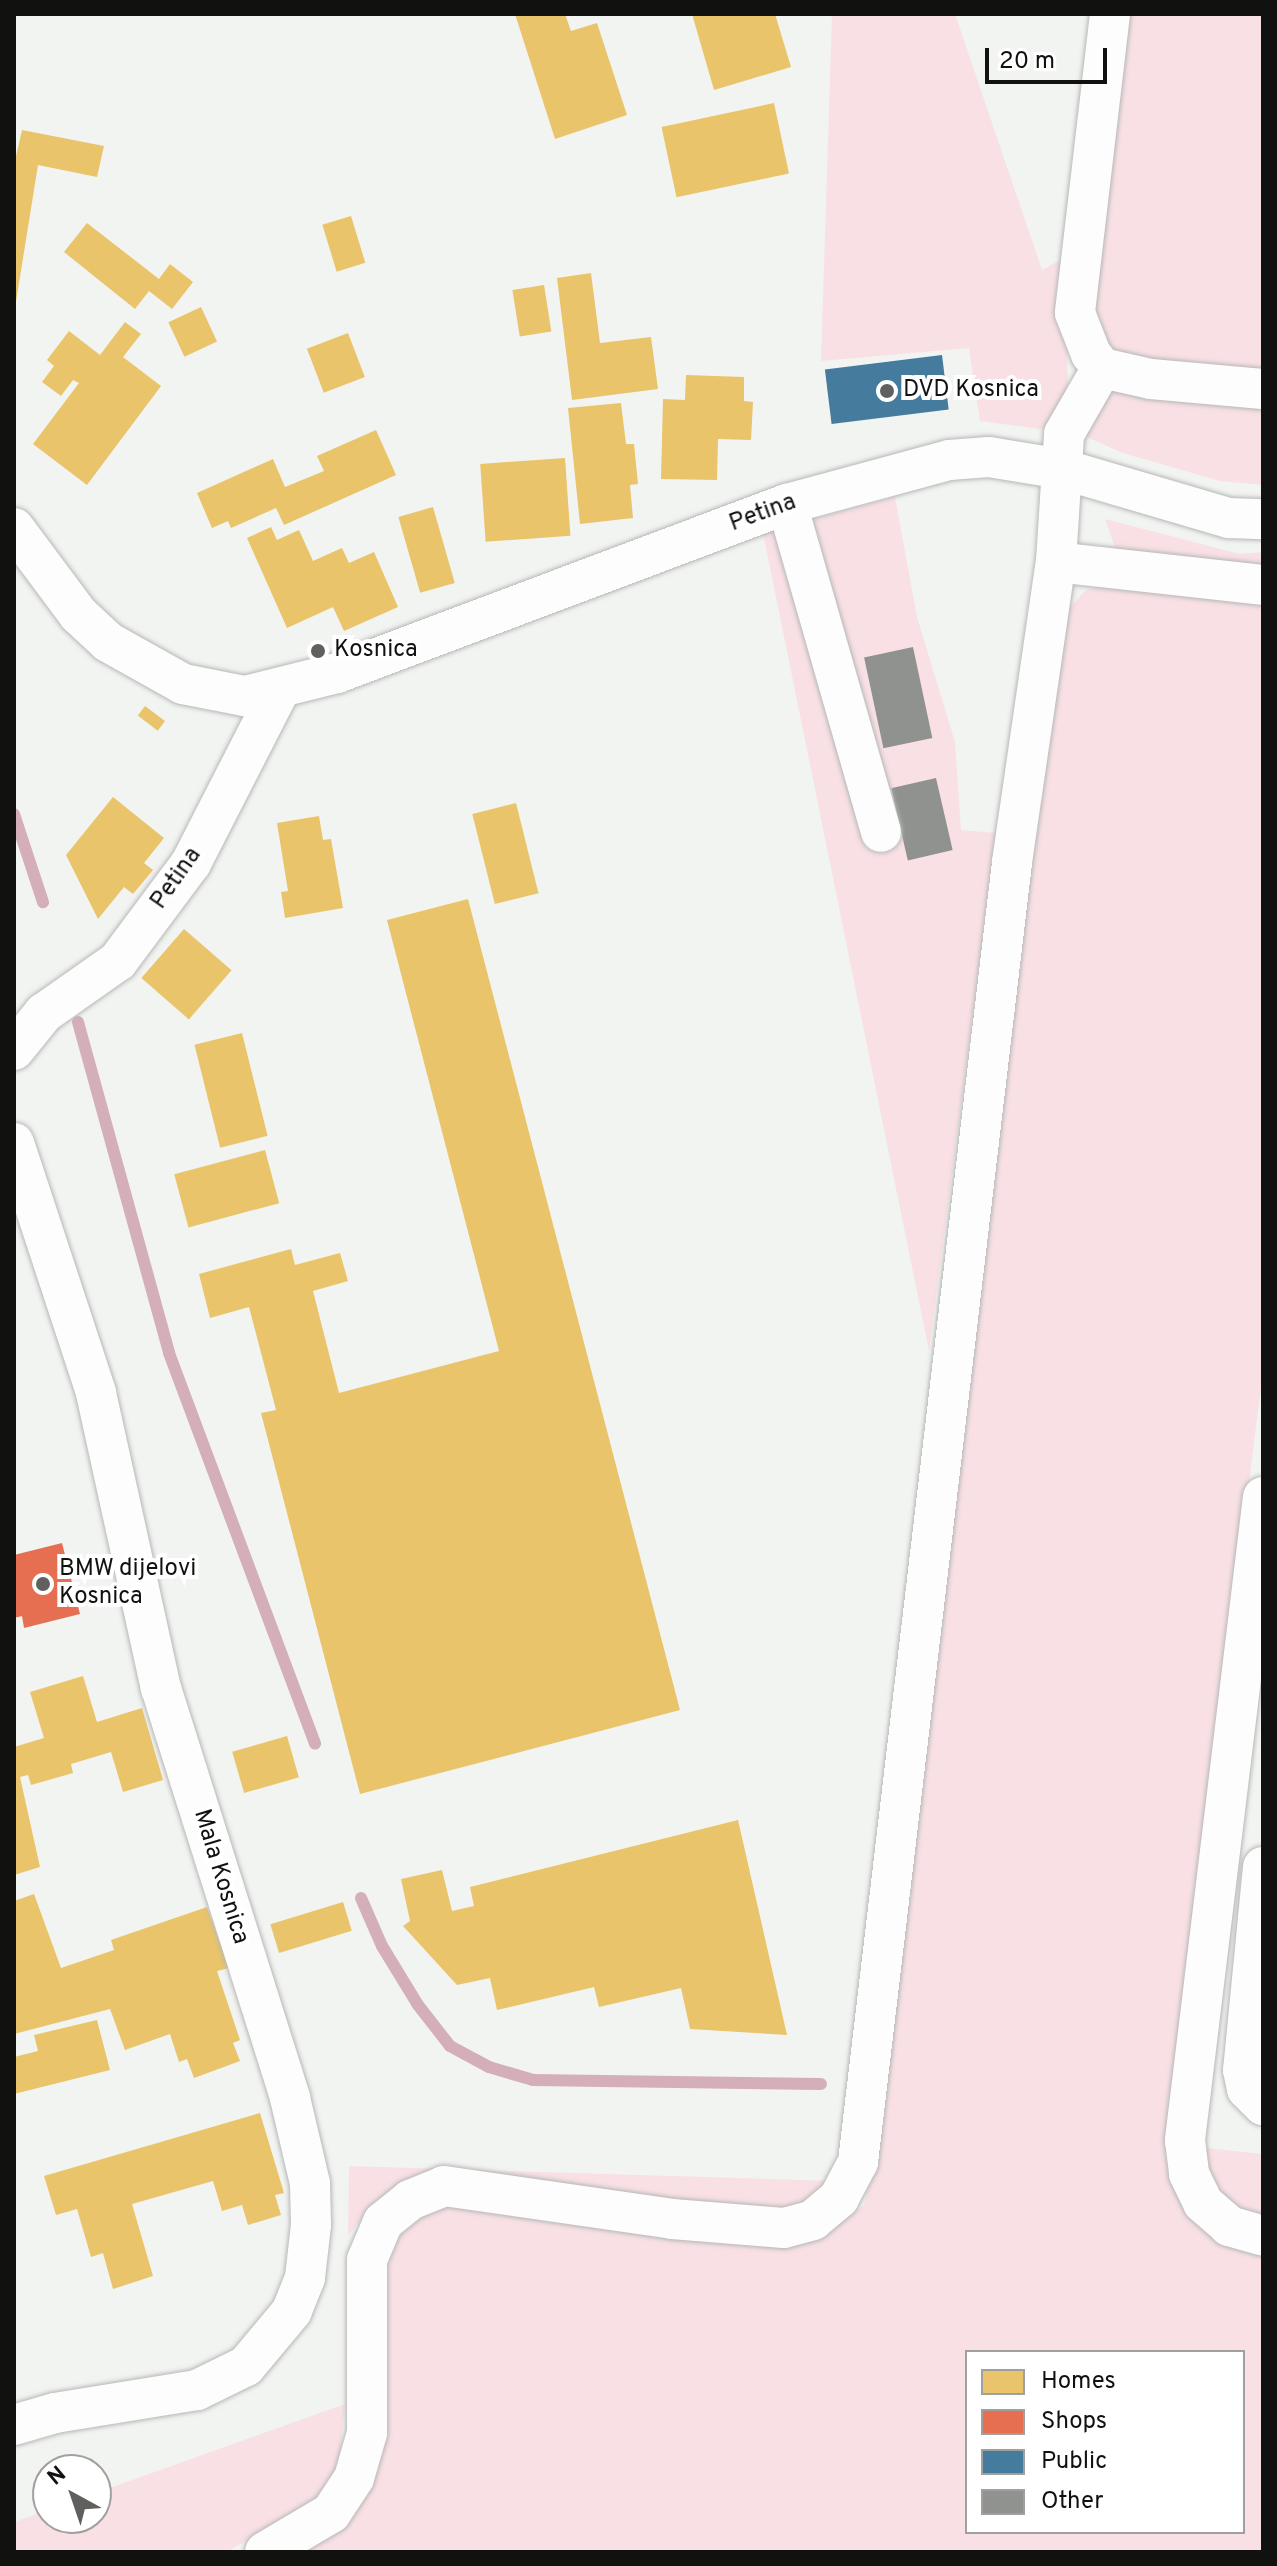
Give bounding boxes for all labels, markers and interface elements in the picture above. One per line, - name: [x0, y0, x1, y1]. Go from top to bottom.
- scale bar: [989, 32, 1111, 82]
- text: 20 m: [999, 47, 1055, 77]
- place label: DVD Kosnica: [903, 377, 1039, 405]
- marker: DVD Kosnica: [878, 382, 896, 400]
- street label: Petina: [726, 489, 800, 539]
- place label: Kosnica: [334, 637, 418, 665]
- marker: Kosnica: [309, 642, 327, 660]
- street label: Petina: [145, 843, 209, 915]
- place label: BMW dijelovi Kosnica: [59, 1556, 197, 1612]
- marker: BMW dijelovi Kosnica: [34, 1575, 52, 1593]
- street label: Mala Kosnica: [186, 1806, 254, 1948]
- legend: [965, 2350, 1245, 2534]
- text: Homes: [1041, 2367, 1116, 2397]
- text: Shops: [1041, 2407, 1107, 2437]
- text: Public: [1041, 2447, 1107, 2477]
- north arrow: [32, 2454, 112, 2534]
- text: N: [43, 2461, 72, 2492]
- text: Other: [1041, 2487, 1103, 2517]

